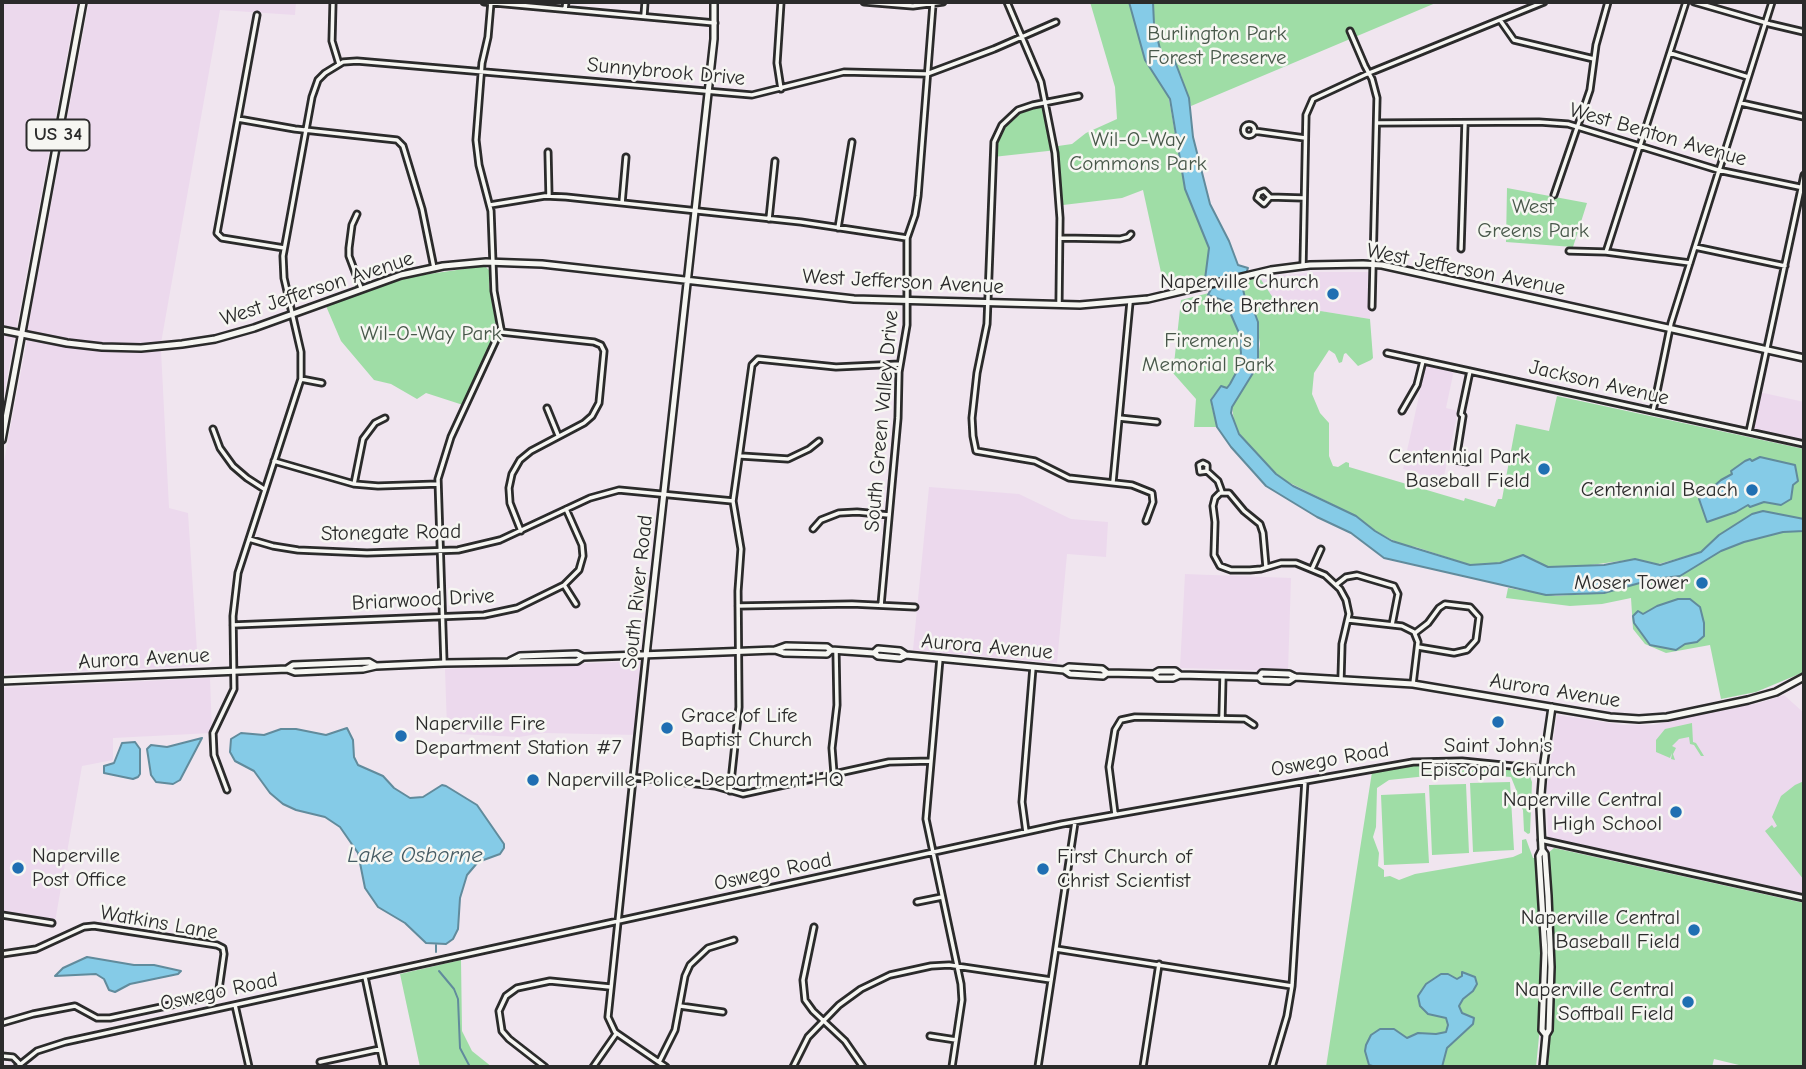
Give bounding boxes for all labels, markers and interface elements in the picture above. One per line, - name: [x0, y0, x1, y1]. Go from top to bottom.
- park label: Burlington Park Forest Preserve: [1147, 21, 1287, 71]
- street label: Sunnybrook Drive: [586, 53, 746, 91]
- street label: West Benton Avenue: [1566, 98, 1750, 172]
- road number: US 34: [27, 119, 90, 150]
- park label: Wil-O-Way Commons Park: [1069, 127, 1207, 177]
- park label: West Greens Park: [1477, 194, 1589, 244]
- street label: West Jefferson Avenue: [1365, 238, 1567, 302]
- street label: West Jefferson Avenue: [217, 246, 417, 332]
- street label: West Jefferson Avenue: [802, 264, 1004, 300]
- place label: Naperville Church of the Brethren: [1160, 269, 1319, 319]
- marker: Naperville Church of the Brethren: [1325, 286, 1341, 302]
- street label: South Green Valley Drive: [860, 309, 904, 533]
- park label: Wil-O-Way Park: [360, 321, 502, 347]
- park label: Firemen's Memorial Park: [1142, 328, 1274, 378]
- street label: Jackson Avenue: [1526, 355, 1672, 411]
- place label: Centennial Park Baseball Field: [1388, 444, 1530, 494]
- marker: Centennial Park Baseball Field: [1536, 461, 1552, 477]
- place label: Centennial Beach: [1581, 477, 1738, 503]
- marker: Centennial Beach: [1744, 482, 1760, 498]
- street label: South River Road: [617, 514, 659, 670]
- street label: Stonegate Road: [321, 519, 461, 547]
- place label: Moser Tower: [1574, 570, 1688, 596]
- marker: Moser Tower: [1694, 575, 1710, 591]
- street label: Briarwood Drive: [351, 584, 495, 616]
- street label: Aurora Avenue: [920, 629, 1054, 665]
- street label: Aurora Avenue: [78, 643, 210, 675]
- street label: Aurora Avenue: [1488, 668, 1622, 714]
- place label: Grace of Life Baptist Church: [681, 703, 812, 753]
- place label: Naperville Fire Department Station #7: [415, 711, 621, 761]
- marker: Saint John's Episcopal Church: [1490, 714, 1506, 730]
- marker: Grace of Life Baptist Church: [659, 720, 675, 736]
- marker: Naperville Fire Department Station #7: [393, 728, 409, 744]
- place label: Saint John's Episcopal Church: [1420, 733, 1576, 783]
- street label: Oswego Road: [1269, 737, 1391, 783]
- place label: Naperville Police Department HQ: [547, 767, 844, 793]
- marker: Naperville Police Department HQ: [525, 772, 541, 788]
- place label: Naperville Central High School: [1503, 787, 1662, 837]
- marker: Naperville Central High School: [1668, 804, 1684, 820]
- water label: Lake Osborne: [347, 841, 483, 869]
- place label: Naperville Post Office: [32, 843, 126, 893]
- place label: First Church of Christ Scientist: [1057, 844, 1192, 894]
- street label: Oswego Road: [712, 847, 834, 897]
- marker: Naperville Post Office: [10, 860, 26, 876]
- marker: First Church of Christ Scientist: [1035, 861, 1051, 877]
- street label: Watkins Lane: [98, 900, 220, 946]
- place label: Naperville Central Baseball Field: [1521, 905, 1680, 955]
- marker: Naperville Central Baseball Field: [1686, 922, 1702, 938]
- street label: Oswego Road: [158, 967, 280, 1017]
- place label: Naperville Central Softball Field: [1515, 977, 1674, 1027]
- marker: Naperville Central Softball Field: [1680, 994, 1696, 1010]

